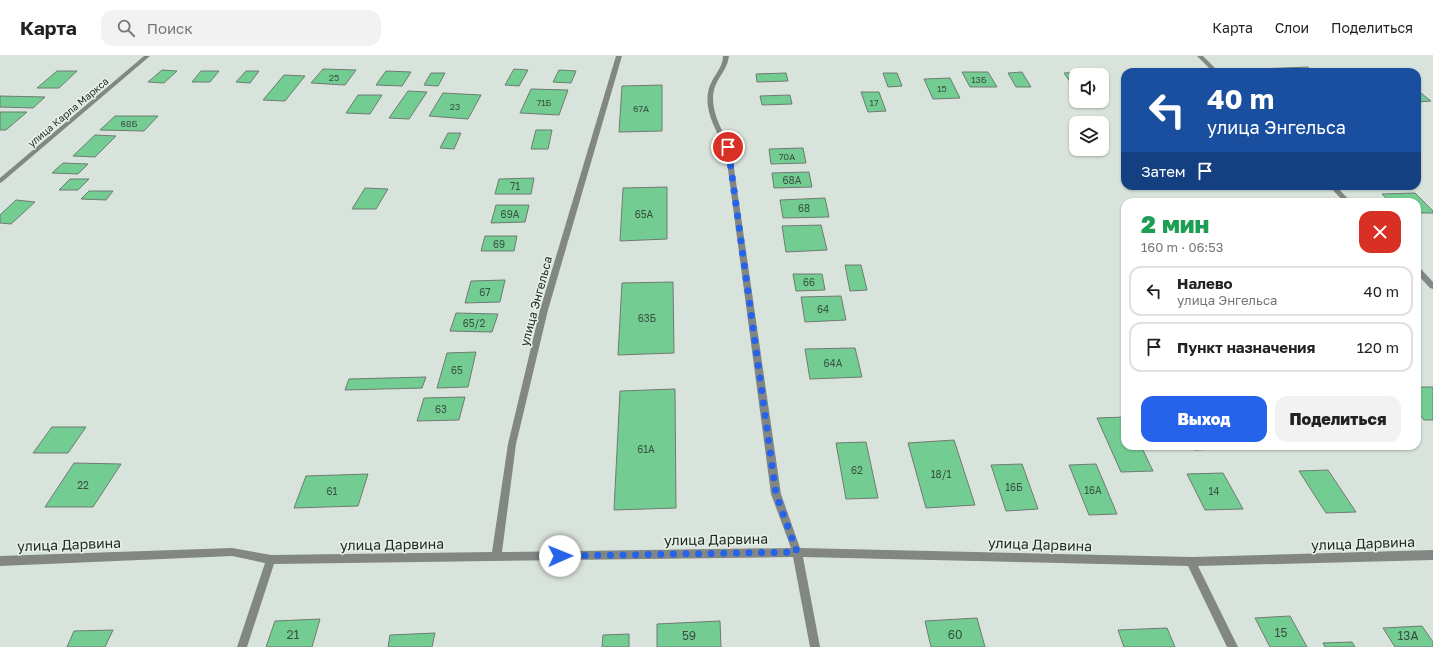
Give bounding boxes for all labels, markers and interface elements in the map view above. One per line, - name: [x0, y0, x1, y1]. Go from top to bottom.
- search box: [101, 10, 381, 46]
- text: Карта: [20, 16, 77, 39]
- icon: search: [115, 17, 137, 39]
- text: Поиск: [147, 19, 193, 37]
- text: Карта: [1212, 19, 1253, 36]
- text: Слои: [1275, 19, 1309, 36]
- text: Поделиться: [1331, 19, 1413, 36]
- map controls: [1069, 68, 1109, 156]
- button: sound: [1069, 68, 1109, 108]
- house number: 25: [329, 72, 339, 83]
- house number: 13Б: [971, 74, 987, 85]
- street label: улица Карла Маркса: [25, 75, 111, 149]
- text: 40 m: [1207, 82, 1274, 115]
- house number: 15: [937, 83, 947, 94]
- icon: left: [1141, 84, 1193, 136]
- house number: 71Б: [536, 97, 552, 108]
- house number: 17: [869, 97, 879, 108]
- house number: 23: [450, 101, 460, 112]
- house number: 67А: [633, 103, 649, 114]
- button: layers: [1069, 116, 1109, 156]
- text: улица Энгельса: [1207, 116, 1346, 138]
- house number: 68Б: [121, 118, 137, 129]
- pin: [711, 130, 745, 164]
- icon: arrive: [717, 136, 739, 158]
- house number: 70А: [779, 151, 795, 162]
- icon: arrive: [1194, 160, 1216, 182]
- text: Затем: [1141, 162, 1186, 180]
- house number: 68А: [783, 174, 802, 186]
- house number: 71: [510, 180, 520, 192]
- house number: 68: [798, 202, 810, 214]
- house number: 69А: [501, 208, 520, 220]
- house number: 65А: [635, 208, 654, 220]
- text: 2 мин: [1141, 209, 1209, 238]
- button: close: [1359, 211, 1401, 253]
- house number: 69: [493, 238, 505, 250]
- text: 160 m · 06:53: [1141, 239, 1223, 255]
- street label: улица Энгельса: [517, 254, 555, 348]
- text: Налево: [1177, 274, 1233, 292]
- house number: 66: [803, 276, 815, 288]
- icon: left: [1143, 280, 1165, 302]
- text: 40 m: [1364, 282, 1399, 300]
- house number: 67: [479, 286, 491, 298]
- text: улица Энгельса: [1177, 292, 1277, 308]
- house number: 64: [817, 303, 829, 315]
- house number: 63Б: [638, 312, 657, 324]
- house number: 65/2: [463, 317, 485, 329]
- icon: arrive: [1143, 336, 1165, 358]
- text: Пункт назначения: [1177, 338, 1315, 356]
- text: 120 m: [1357, 338, 1399, 356]
- house number: 64А: [824, 357, 843, 369]
- house number: 65: [451, 364, 463, 376]
- button: Выход: [1141, 396, 1267, 442]
- button: Поделиться: [1275, 396, 1401, 442]
- house number: 63: [435, 403, 447, 415]
- house number: 61А: [637, 443, 655, 455]
- house number: 62: [851, 464, 863, 476]
- house number: 18/1: [931, 468, 951, 480]
- house number: 22: [77, 479, 89, 491]
- house number: 16Б: [1005, 481, 1023, 493]
- house number: 16А: [1084, 484, 1102, 496]
- house number: 61: [327, 485, 338, 497]
- house number: 14: [1209, 485, 1219, 497]
- street label: улица Дарвина: [664, 530, 768, 548]
- street label: улица Дарвина: [1311, 533, 1415, 553]
- street label: улица Дарвина: [17, 534, 121, 554]
- street label: улица Дарвина: [988, 534, 1092, 554]
- street label: улица Дарвина: [340, 535, 444, 553]
- position arrow: [539, 535, 581, 577]
- house number: 15: [1275, 625, 1287, 640]
- house number: 21: [287, 627, 300, 642]
- house number: 60: [948, 627, 962, 642]
- house number: 59: [682, 628, 696, 643]
- house number: 13А: [1398, 628, 1418, 643]

